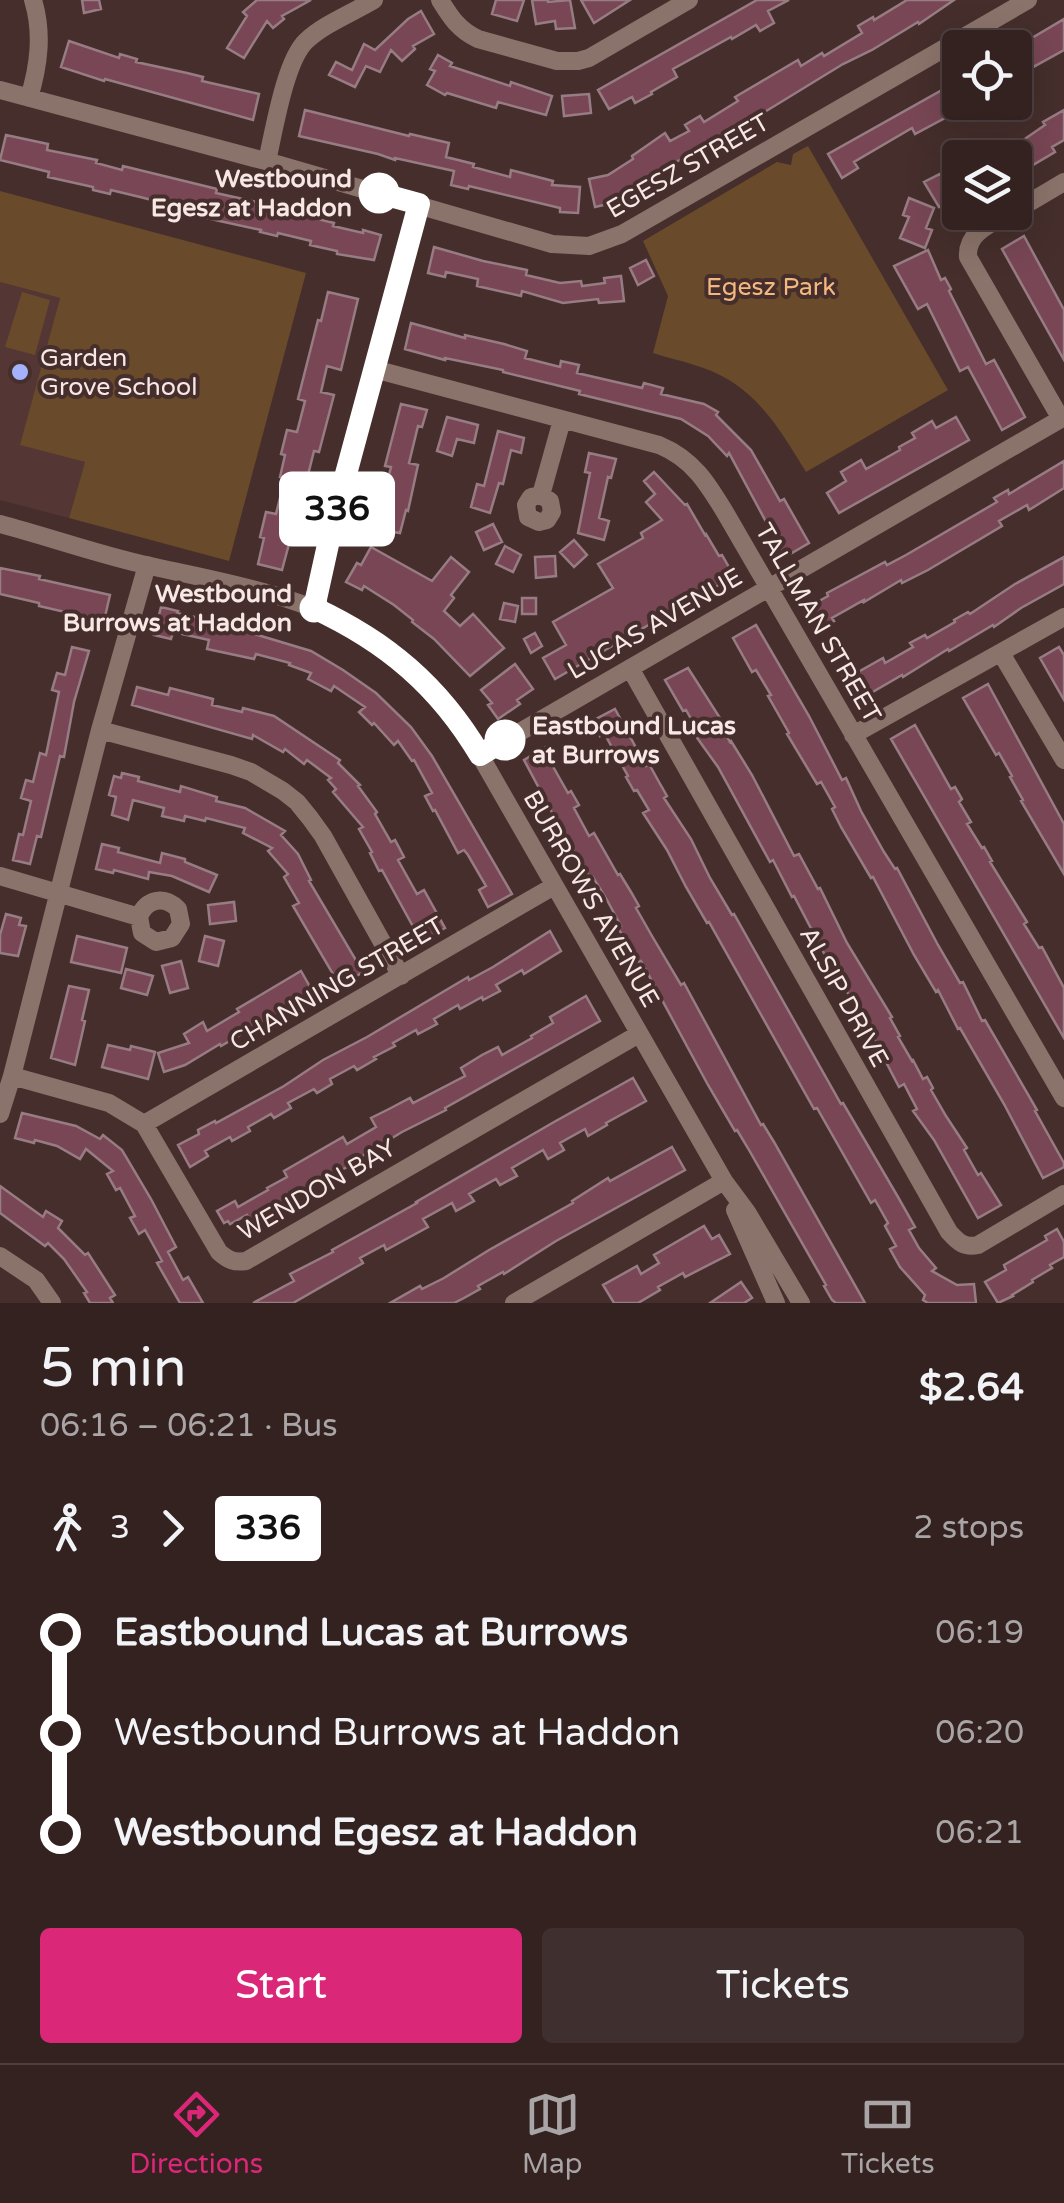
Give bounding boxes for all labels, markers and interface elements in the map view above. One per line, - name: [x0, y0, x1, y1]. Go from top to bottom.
- map controls: [942, 30, 1032, 230]
- button: locate: [942, 30, 1032, 120]
- street label: EGESZ STREET: [601, 107, 775, 225]
- button: layers: [942, 140, 1032, 230]
- place label: Westbound Egesz at Haddon: [151, 164, 352, 223]
- marker: Westbound Egesz at Haddon: [360, 174, 398, 212]
- park label: Egesz Park: [706, 272, 836, 302]
- place label: Garden Grove School: [40, 343, 197, 402]
- marker: Garden Grove School: [9, 361, 31, 383]
- line badge: 336: [280, 476, 394, 542]
- text: 336: [304, 488, 370, 530]
- street label: TALLMAN STREET: [749, 518, 887, 728]
- street label: LUCAS AVENUE: [562, 562, 748, 686]
- place label: Westbound Burrows at Haddon: [63, 579, 292, 638]
- marker: Westbound Burrows at Haddon: [301, 595, 327, 621]
- place label: Eastbound Lucas at Burrows: [532, 711, 736, 770]
- marker: Eastbound Lucas at Burrows: [486, 721, 524, 759]
- street label: BURROWS AVENUE: [517, 785, 665, 1013]
- street label: CHANNING STREET: [225, 910, 449, 1058]
- street label: ALSIP DRIVE: [793, 922, 895, 1072]
- street label: WENDON BAY: [233, 1133, 401, 1247]
- text: 5 min: [40, 1336, 187, 1402]
- text: $2.64: [919, 1365, 1024, 1411]
- text: 06:16 – 06:21 · Bus: [40, 1407, 338, 1445]
- icon: walk: [40, 1501, 95, 1556]
- icon: forward: [145, 1501, 200, 1556]
- text: 336: [235, 1507, 301, 1549]
- text: 3: [110, 1509, 130, 1547]
- text: 2 stops: [913, 1509, 1024, 1547]
- text: Eastbound Lucas at Burrows: [114, 1610, 628, 1656]
- text: 06:19: [935, 1614, 1024, 1652]
- text: Westbound Burrows at Haddon: [114, 1710, 680, 1756]
- text: 06:20: [935, 1714, 1024, 1752]
- text: Westbound Egesz at Haddon: [114, 1810, 638, 1856]
- text: 06:21: [935, 1814, 1024, 1852]
- button: Start: [40, 1928, 522, 2043]
- button: Tickets: [542, 1928, 1024, 2043]
- tab: Directions: [129, 2087, 263, 2181]
- tab: Map: [522, 2087, 582, 2181]
- tab: Tickets: [841, 2087, 935, 2181]

